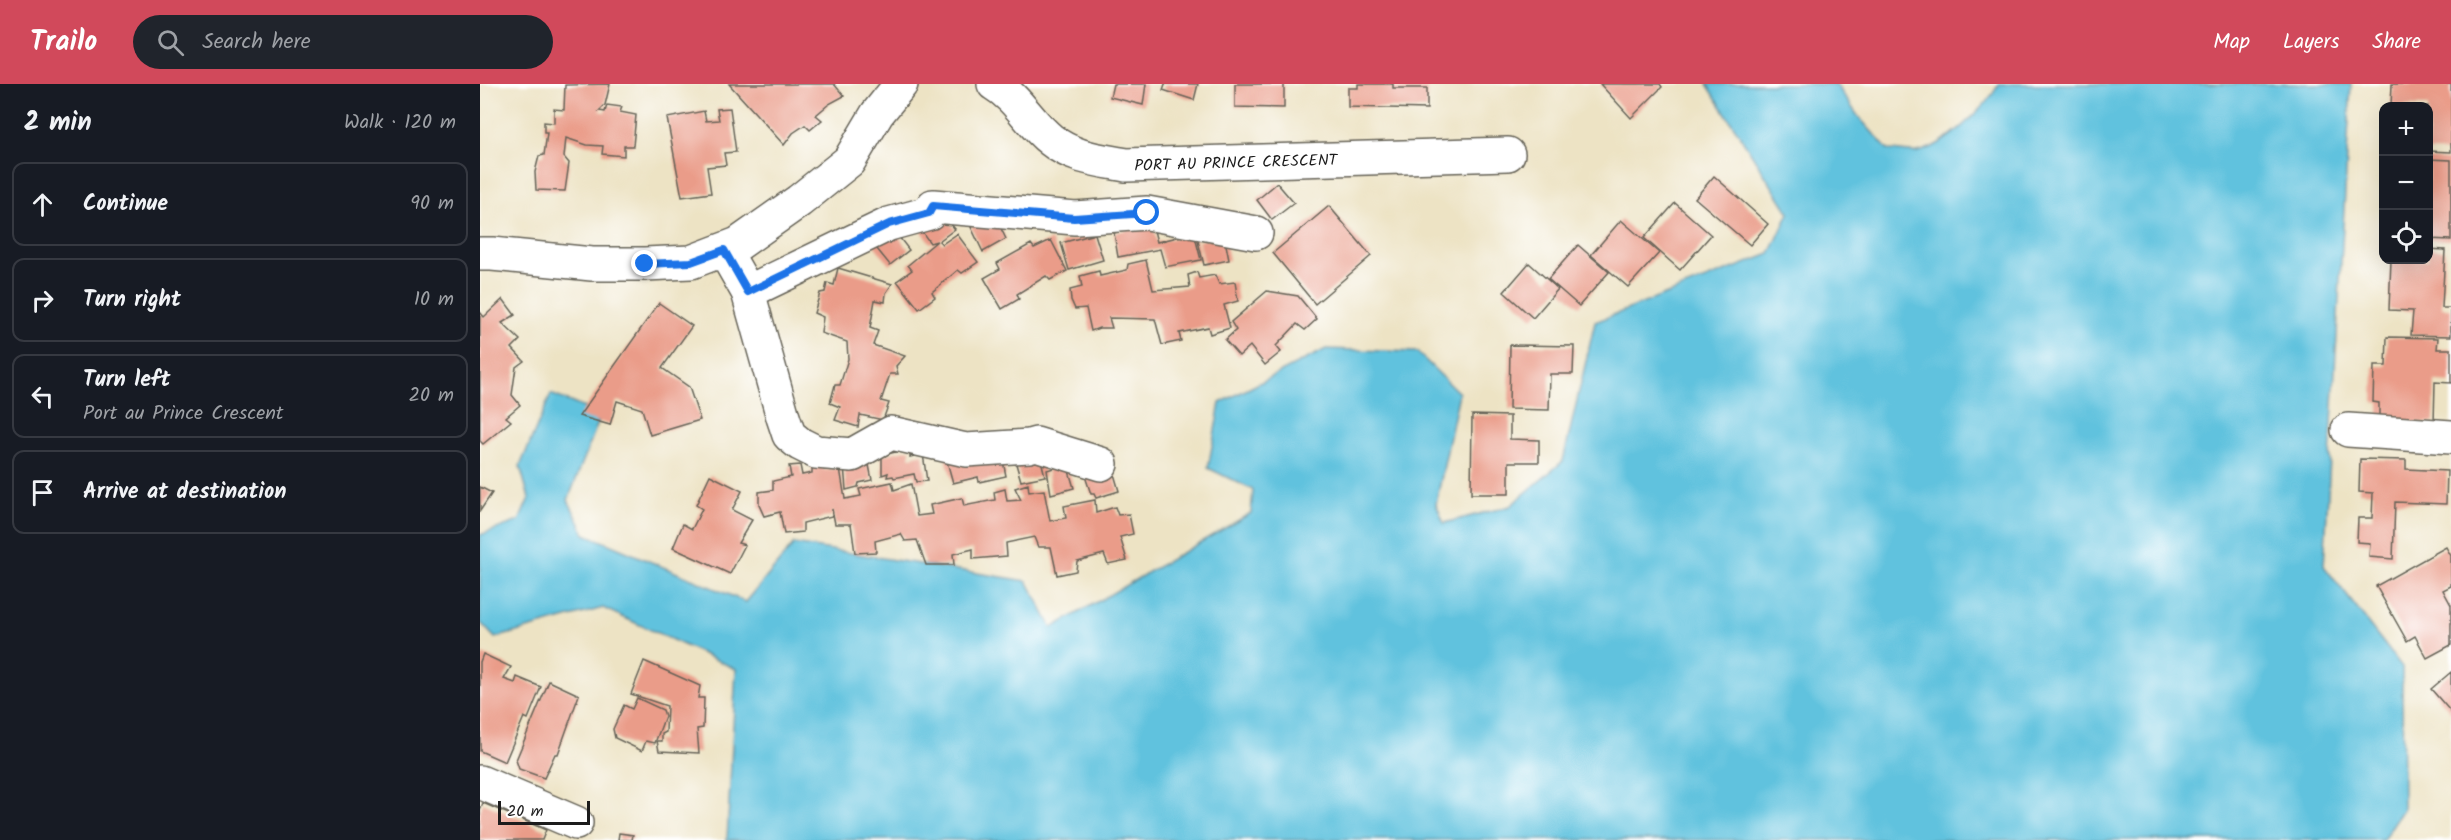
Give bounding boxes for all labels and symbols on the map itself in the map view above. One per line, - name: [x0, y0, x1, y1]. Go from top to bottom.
- street label: PORT AU PRINCE CRESCENT: [1134, 148, 1339, 179]
- route start: [1133, 199, 1159, 225]
- route end: [631, 250, 657, 276]
- scale bar: [498, 798, 590, 826]

